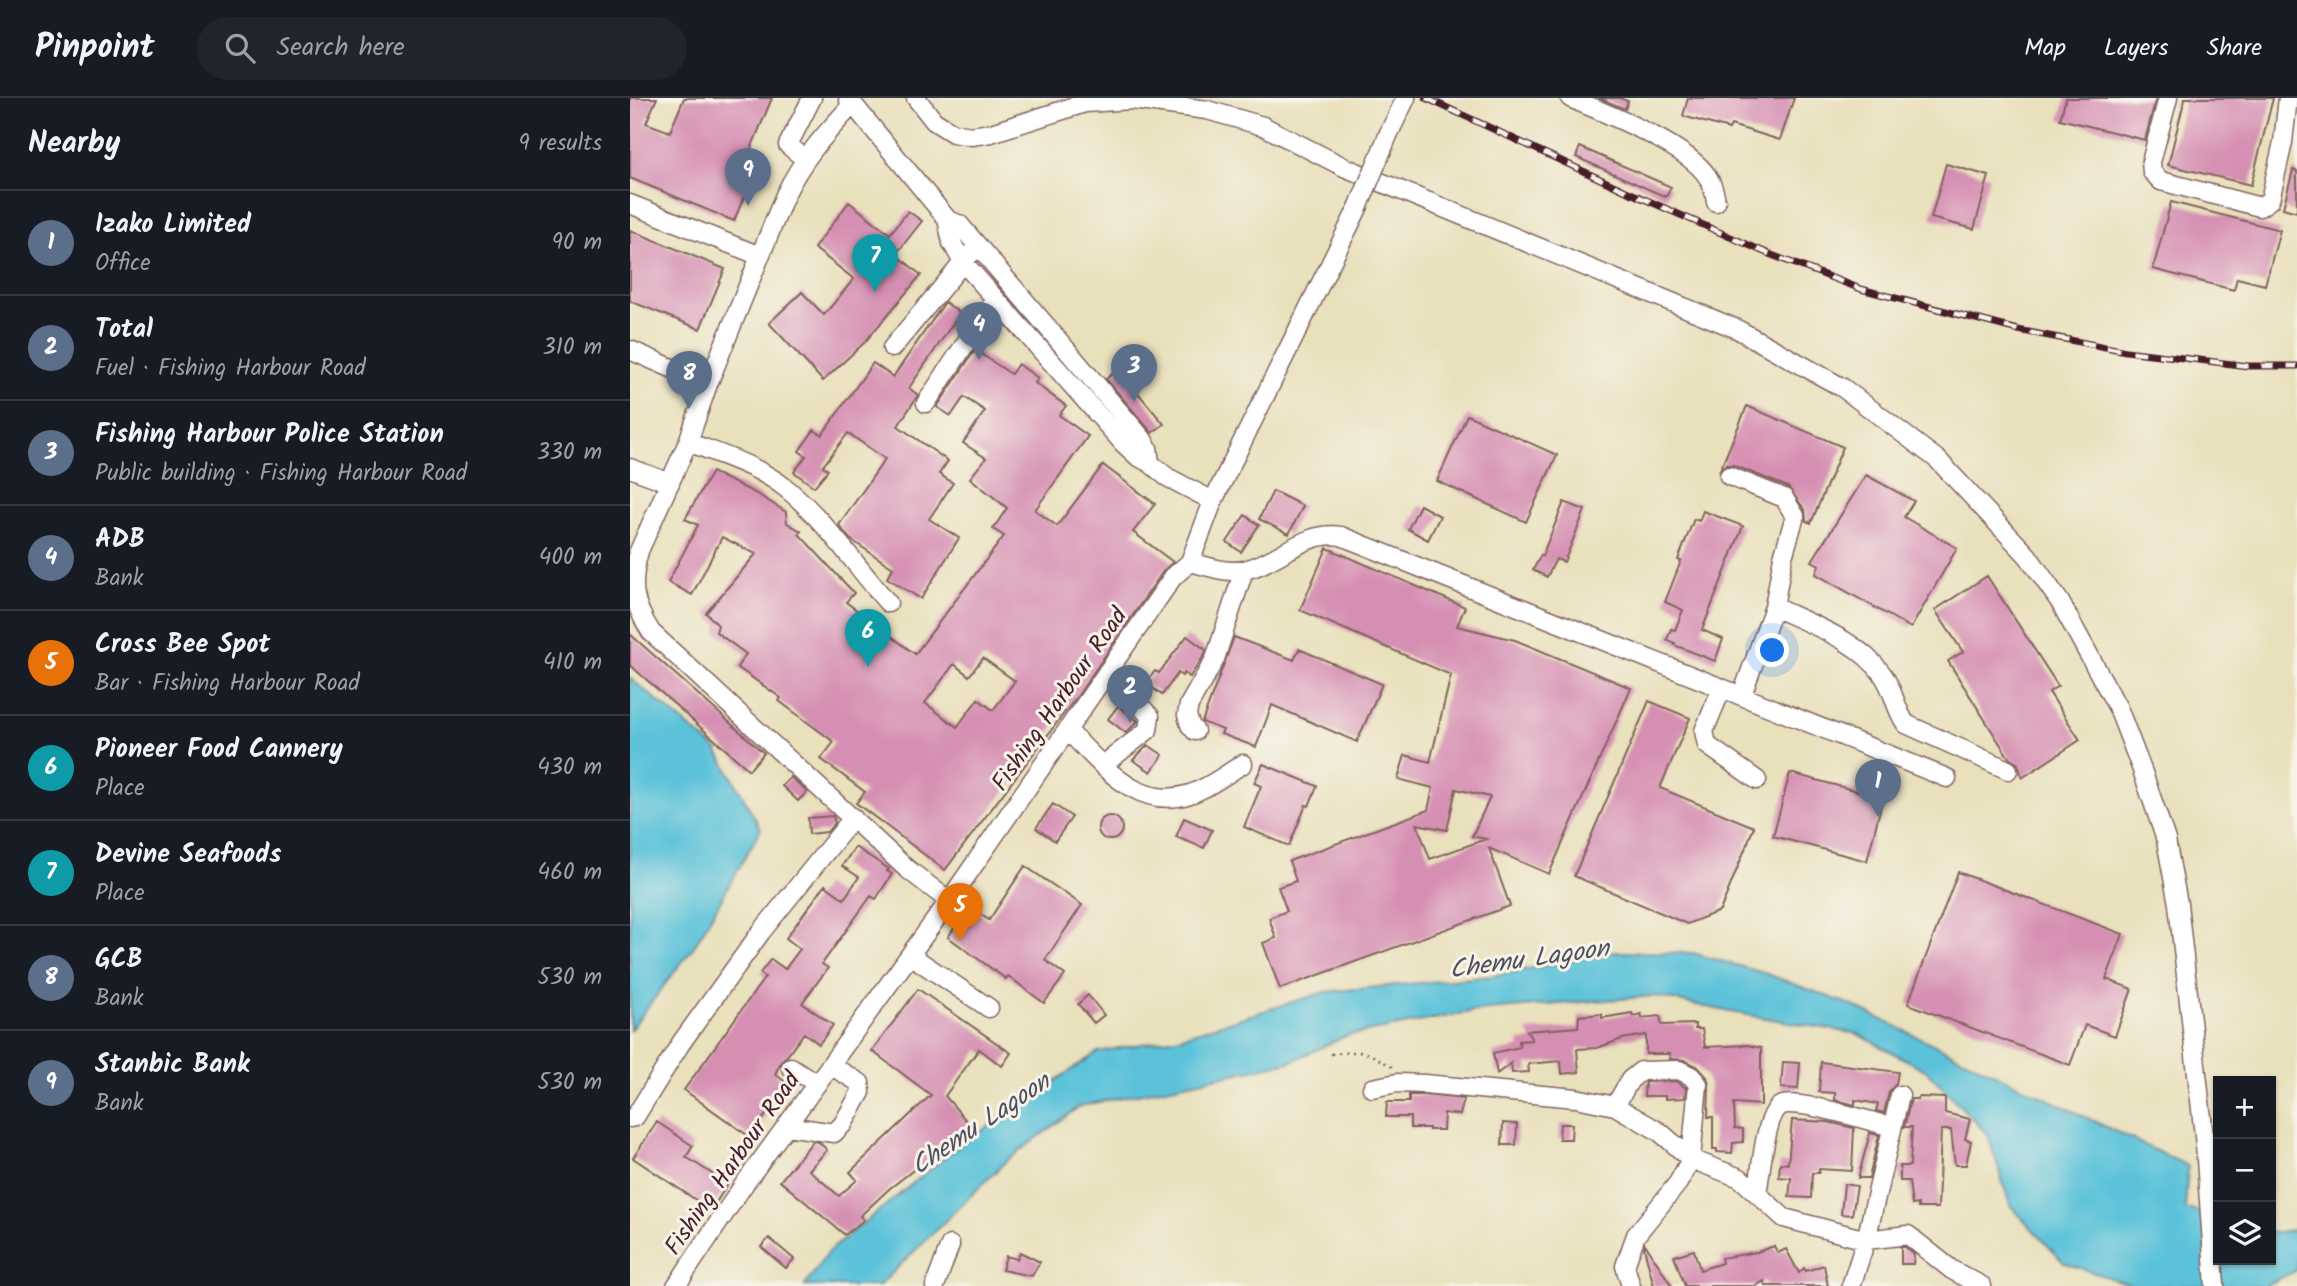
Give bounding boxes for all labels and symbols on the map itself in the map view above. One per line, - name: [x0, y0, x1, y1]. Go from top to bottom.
- pin: 9: [725, 148, 771, 206]
- pin: 7: [852, 234, 898, 292]
- pin: 4: [956, 302, 1002, 360]
- pin: 3: [1111, 344, 1157, 402]
- pin: 8: [666, 351, 712, 409]
- street label: Fishing Harbour Road: [982, 599, 1139, 800]
- pin: 6: [845, 609, 891, 667]
- your location: [1755, 633, 1789, 667]
- pin: 2: [1107, 665, 1153, 723]
- pin: 1: [1855, 759, 1901, 817]
- pin: 5: [937, 883, 983, 941]
- water label: Chemu Lagoon: [1447, 928, 1614, 992]
- water label: Chemu Lagoon: [903, 1061, 1061, 1187]
- street label: Fishing Harbour Road: [655, 1063, 812, 1264]

